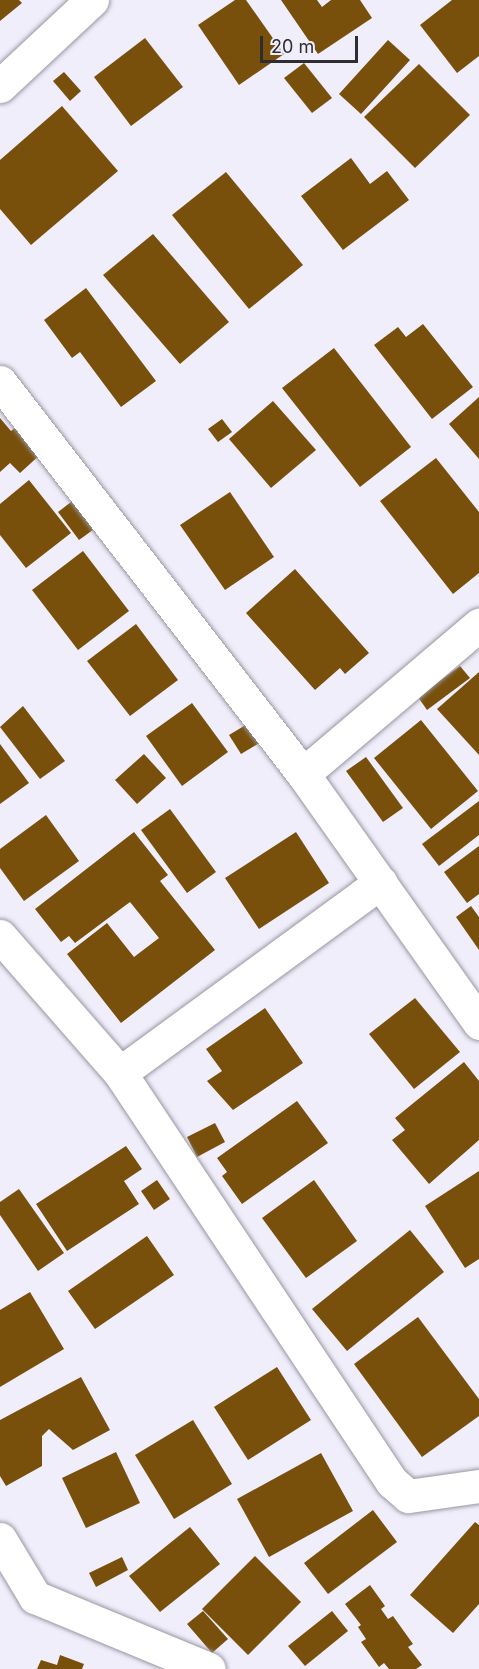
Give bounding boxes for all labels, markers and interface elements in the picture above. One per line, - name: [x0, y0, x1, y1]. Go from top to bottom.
- scale bar: [263, 24, 360, 62]
- text: 20 m: [271, 36, 314, 57]

